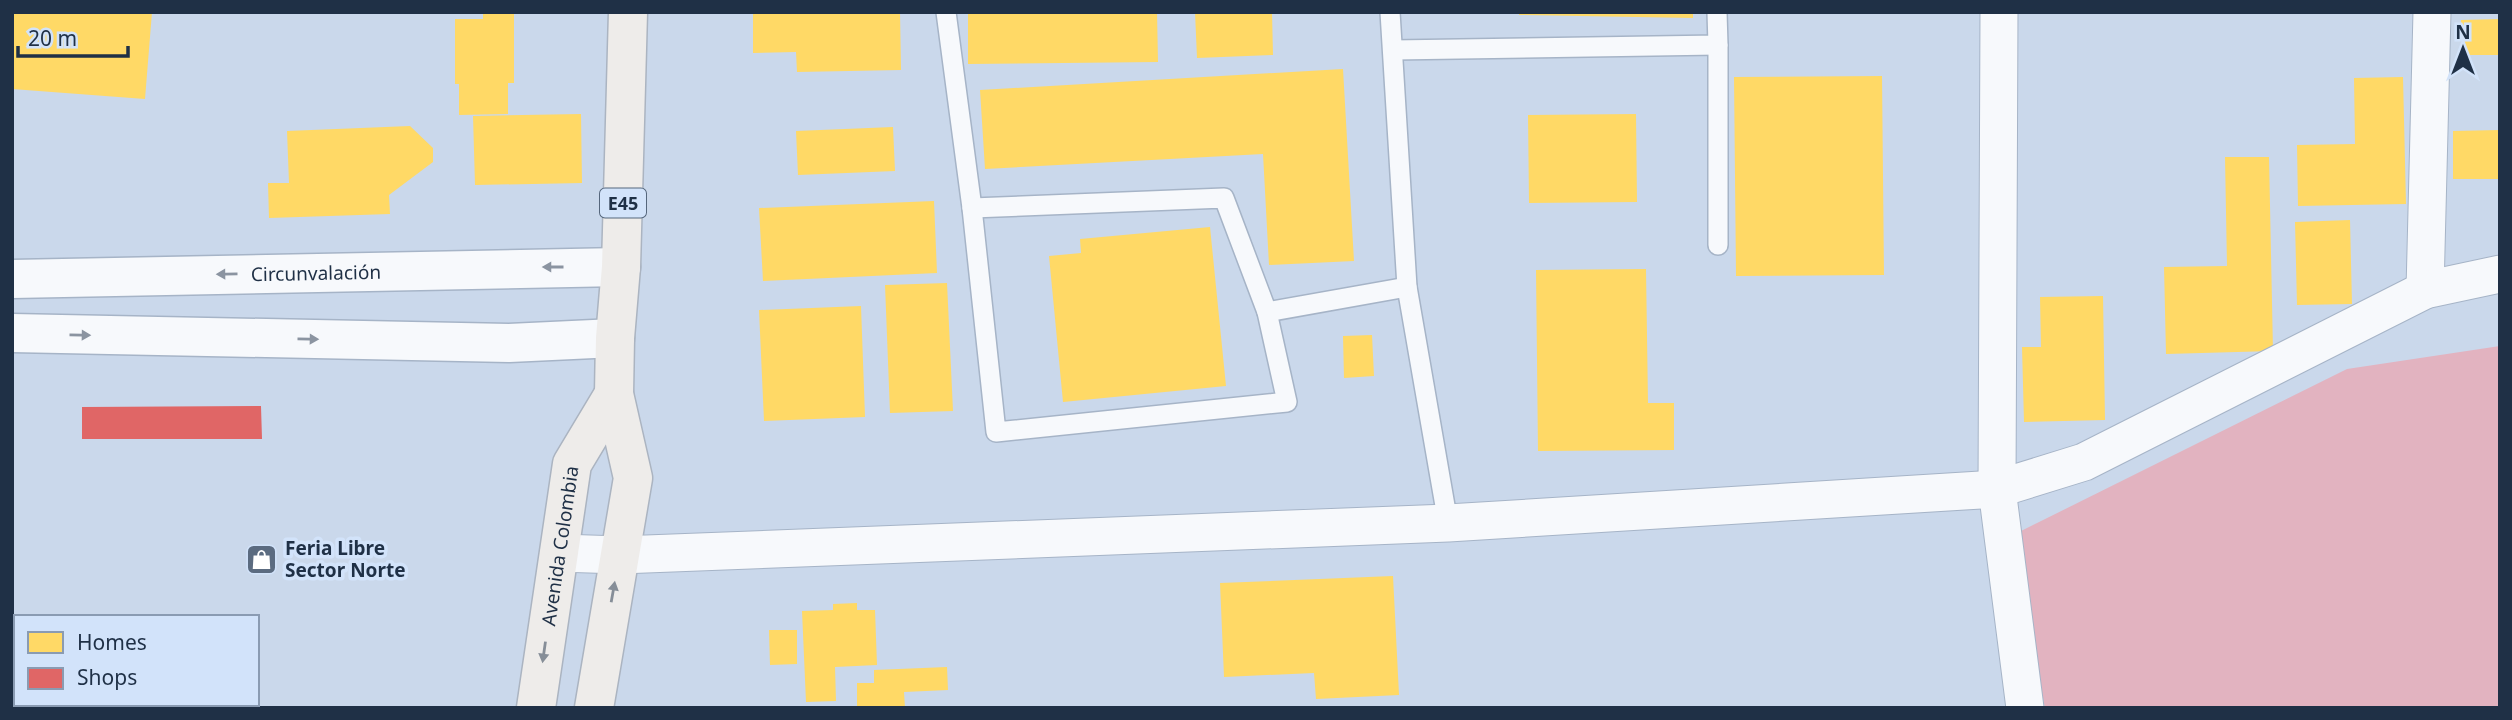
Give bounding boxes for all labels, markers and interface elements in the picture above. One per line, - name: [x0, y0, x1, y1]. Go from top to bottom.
- scale bar: [18, 14, 128, 58]
- north arrow: [2428, 14, 2498, 84]
- text: N: [2455, 19, 2471, 45]
- text: 20 m: [28, 24, 77, 52]
- road number: E45: [600, 188, 646, 218]
- street label: Circunvalación: [251, 259, 381, 287]
- one-way arrow: [541, 261, 563, 273]
- one-way arrow: [216, 268, 238, 280]
- one-way arrow: [70, 329, 92, 340]
- one-way arrow: [297, 333, 319, 345]
- street label: Avenida Colombia: [535, 464, 585, 628]
- place label: Feria Libre Sector Norte: [285, 535, 406, 583]
- shop icon: Feria Libre Sector Norte: [245, 542, 279, 576]
- one-way arrow: [608, 581, 619, 603]
- legend: [14, 615, 259, 706]
- text: Homes: [77, 628, 147, 656]
- one-way arrow: [538, 641, 549, 663]
- text: Shops: [77, 663, 137, 691]

